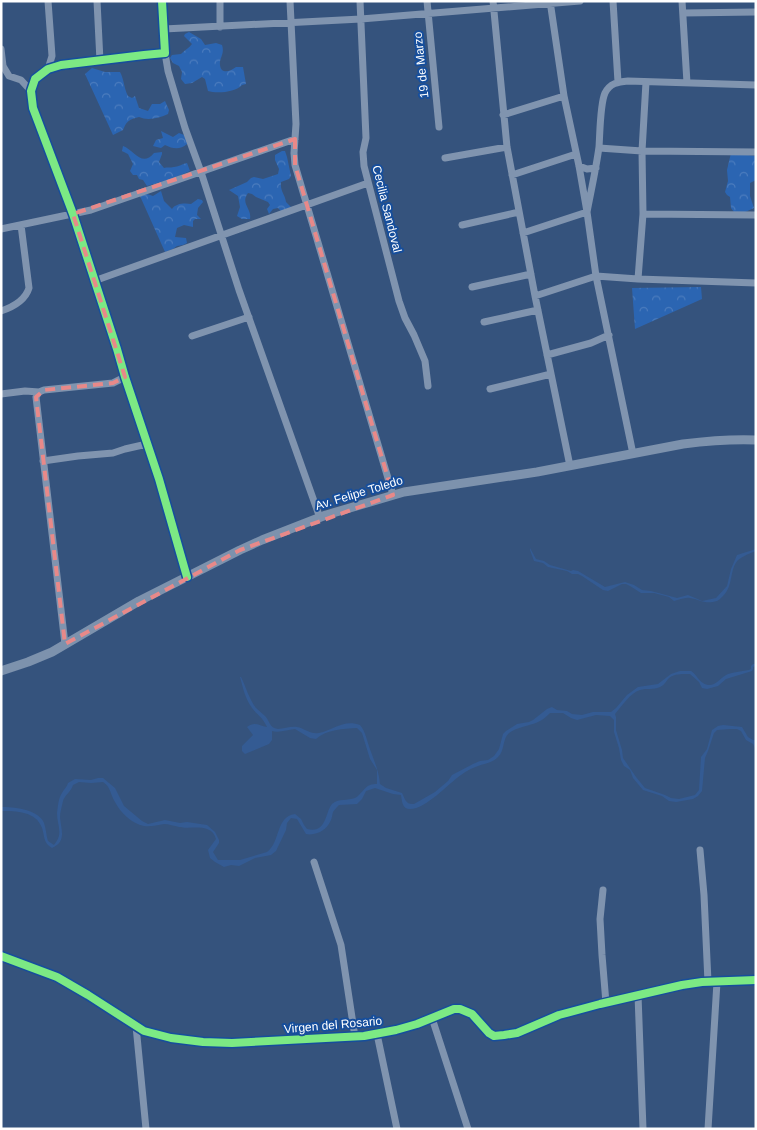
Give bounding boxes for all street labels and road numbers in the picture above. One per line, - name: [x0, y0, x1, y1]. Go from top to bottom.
- street label: 19 de Marzo: [411, 31, 431, 99]
- street label: Cecilia Sandoval: [369, 164, 405, 254]
- street label: Av. Felipe Toledo: [314, 473, 405, 513]
- street label: Virgen del Rosario: [283, 1014, 383, 1036]

